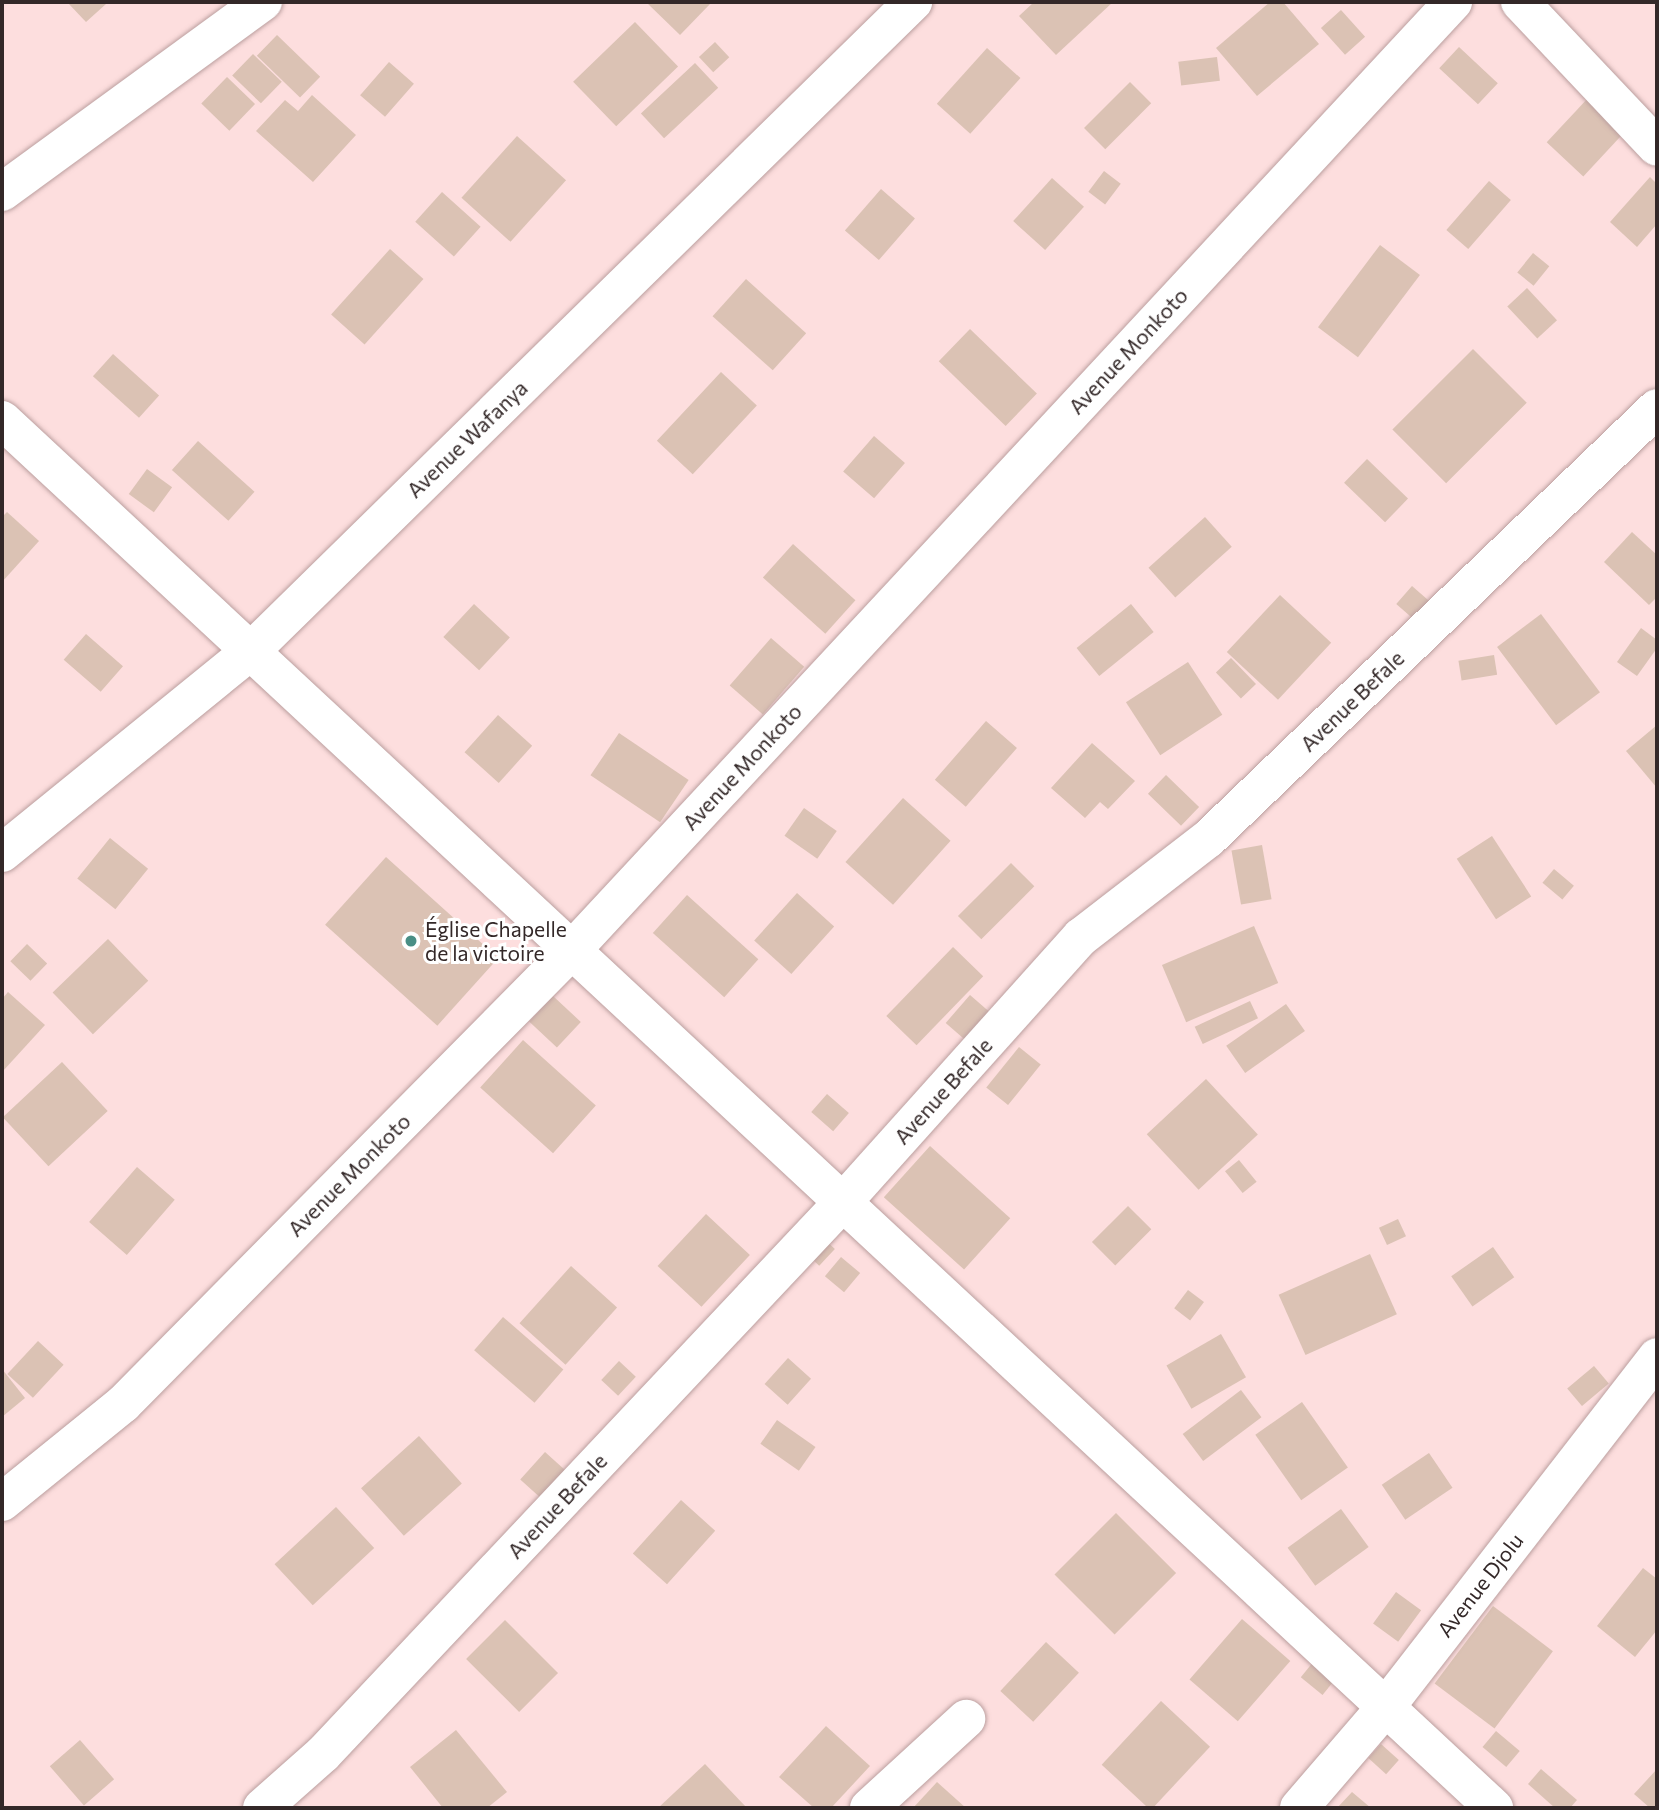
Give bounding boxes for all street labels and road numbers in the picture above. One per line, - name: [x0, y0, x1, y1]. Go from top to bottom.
- street label: Avenue Monkoto: [1063, 283, 1193, 419]
- street label: Avenue Wafanya: [401, 375, 533, 503]
- street label: Avenue Befale: [1295, 645, 1409, 757]
- street label: Avenue Monkoto: [677, 699, 807, 835]
- street label: Avenue Befale: [889, 1033, 997, 1149]
- street label: Avenue Monkoto: [282, 1108, 416, 1242]
- street label: Avenue Befale: [502, 1448, 612, 1564]
- street label: Avenue Djolu: [1432, 1528, 1528, 1642]

